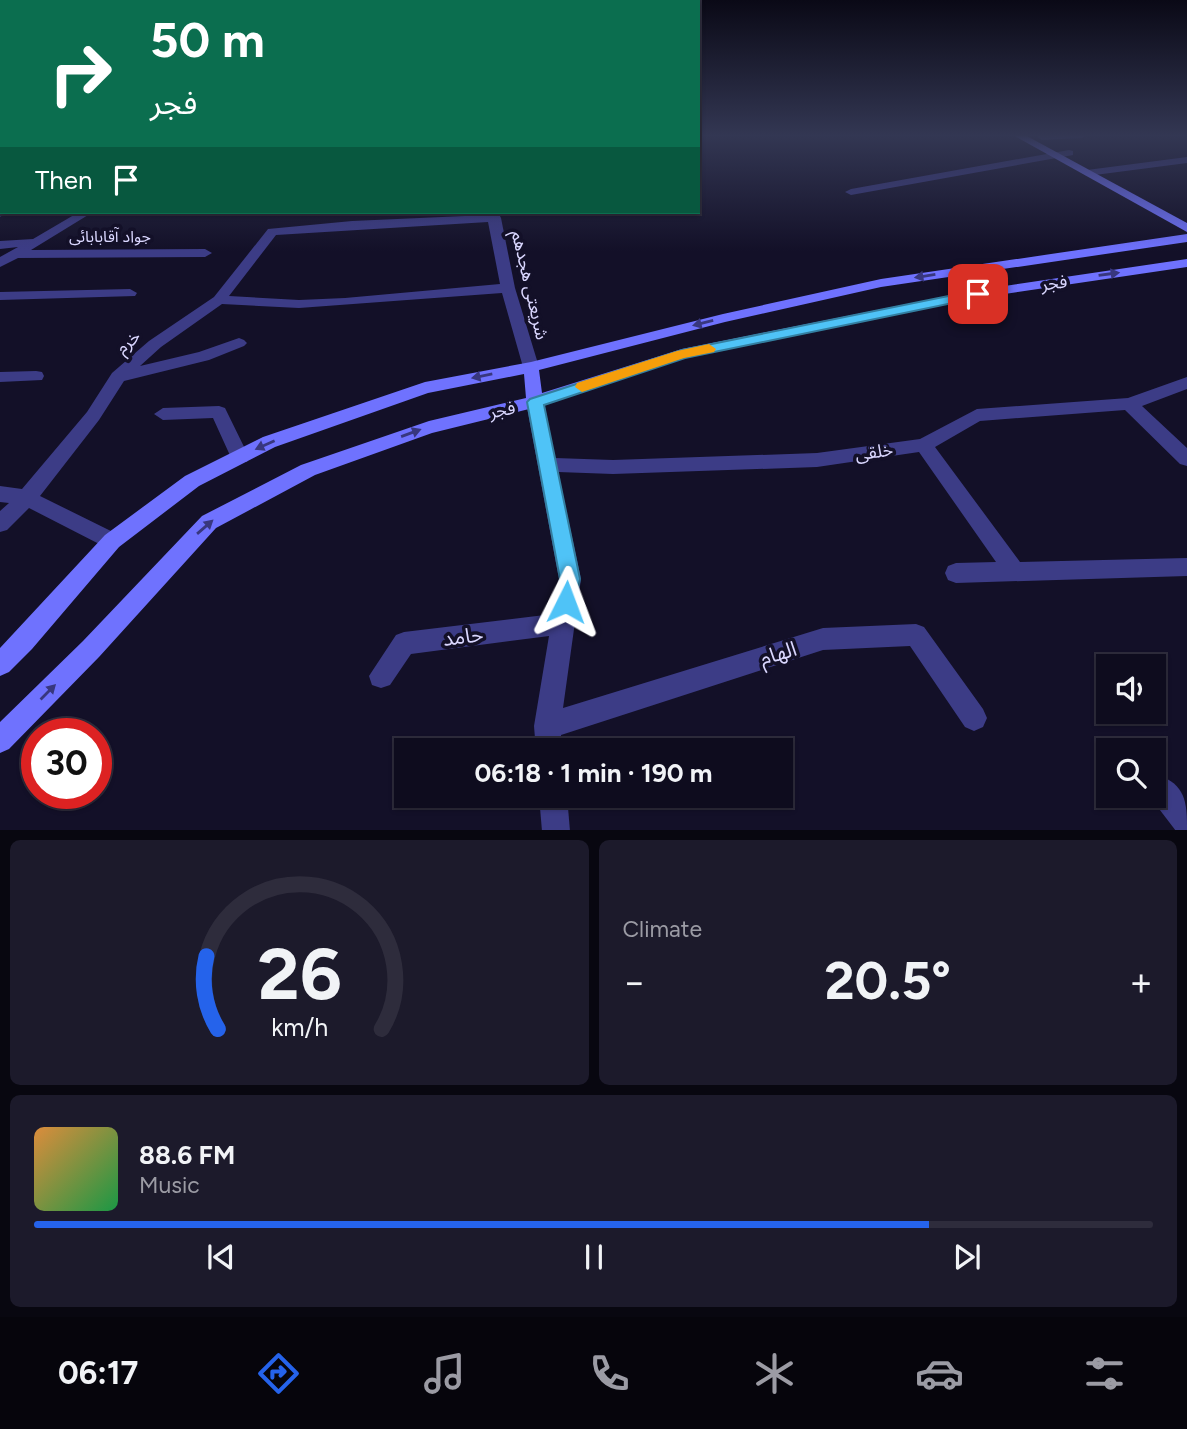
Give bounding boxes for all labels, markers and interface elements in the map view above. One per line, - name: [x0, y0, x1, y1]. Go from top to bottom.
- text: 50 m: [150, 10, 265, 69]
- icon: right: [35, 28, 126, 119]
- text: فجر: [150, 84, 197, 122]
- icon: arrive: [107, 161, 145, 199]
- text: Then: [35, 164, 93, 196]
- street label: جواد آقابابائی: [69, 227, 151, 246]
- street label: شریعتی هجدهم: [505, 228, 553, 342]
- pin: [948, 264, 1008, 324]
- one-way arrow: [1098, 269, 1120, 280]
- street label: فجر: [1038, 270, 1069, 296]
- one-way arrow: [914, 271, 936, 282]
- icon: arrive: [959, 275, 997, 313]
- one-way arrow: [692, 318, 714, 329]
- street label: خرم: [111, 325, 147, 361]
- one-way arrow: [471, 371, 493, 382]
- street label: فجر: [486, 396, 517, 424]
- one-way arrow: [400, 427, 421, 438]
- street label: خلقی: [854, 438, 894, 466]
- one-way arrow: [255, 440, 276, 451]
- one-way arrow: [196, 520, 213, 535]
- position arrow: [529, 565, 603, 639]
- street label: حامد: [441, 621, 485, 651]
- street label: الهام: [756, 636, 801, 674]
- map controls: [1096, 654, 1166, 808]
- button: sound: [1096, 654, 1166, 724]
- one-way arrow: [40, 684, 57, 701]
- speed limit sign: 30: [21, 718, 112, 809]
- button: search: [1096, 738, 1166, 808]
- text: 06:18 · 1 min · 190 m: [474, 757, 713, 789]
- text: Climate: [623, 915, 702, 943]
- text: 26: [257, 930, 341, 1017]
- text: 20.5°: [824, 950, 951, 1012]
- text: −: [623, 959, 646, 1005]
- text: +: [1129, 959, 1153, 1005]
- text: km/h: [271, 1011, 328, 1041]
- text: 88.6 FM: [139, 1139, 235, 1171]
- text: Music: [139, 1171, 200, 1199]
- icon: previous: [202, 1238, 240, 1276]
- icon: pause: [575, 1238, 613, 1276]
- icon: next: [948, 1238, 986, 1276]
- icon: directions: [254, 1349, 303, 1398]
- icon: music: [420, 1349, 469, 1398]
- icon: phone: [585, 1349, 634, 1398]
- icon: climate: [750, 1349, 799, 1398]
- icon: car: [915, 1349, 964, 1398]
- icon: filters: [1080, 1349, 1129, 1398]
- text: 06:17: [58, 1354, 138, 1392]

